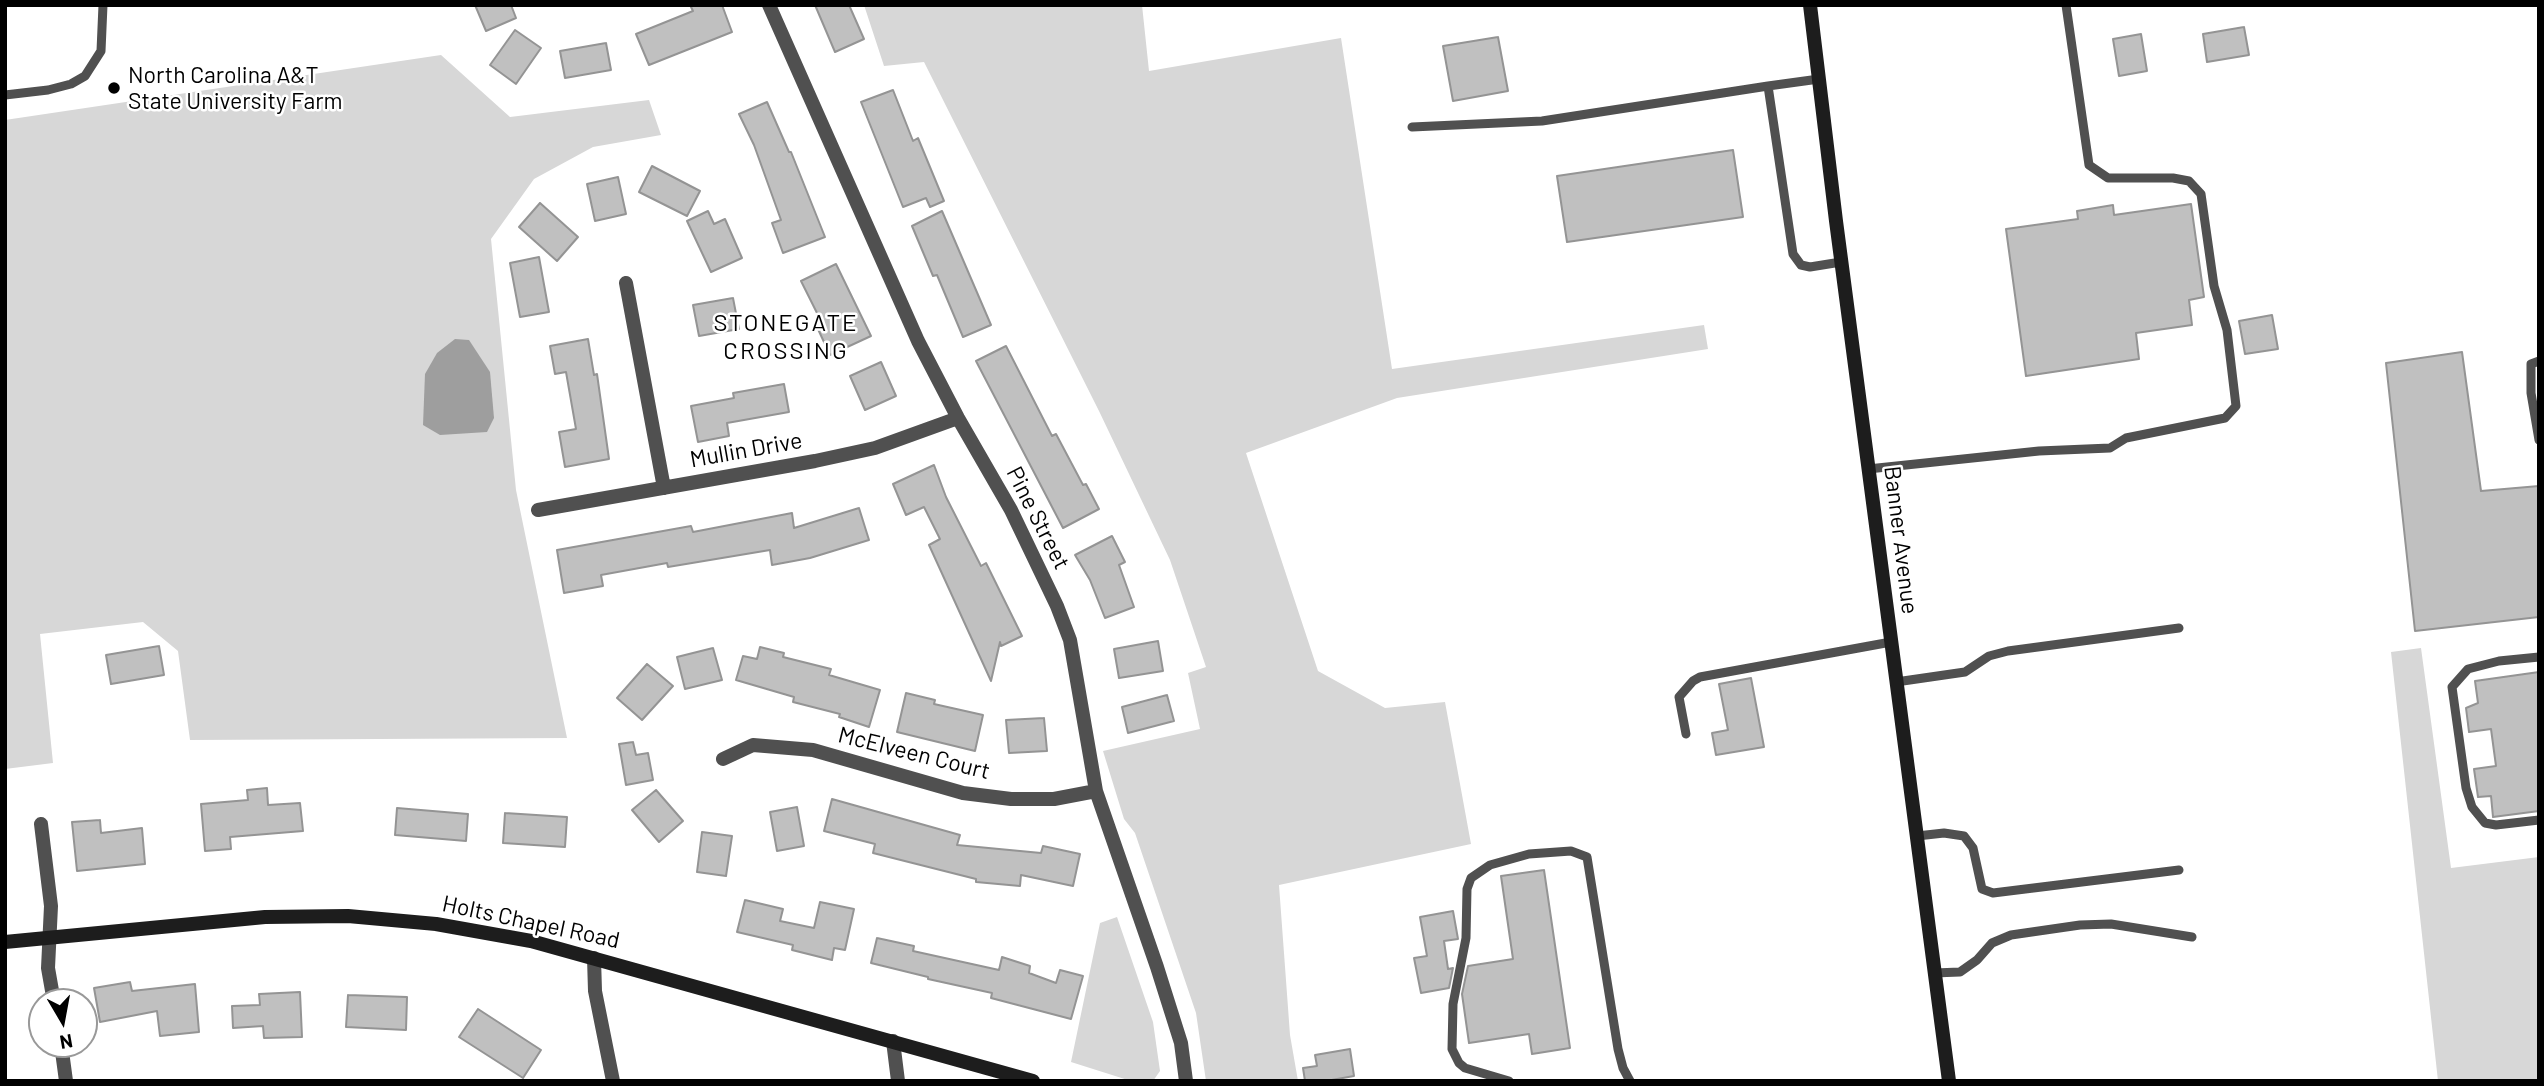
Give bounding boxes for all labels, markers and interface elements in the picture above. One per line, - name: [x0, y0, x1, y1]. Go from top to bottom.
- place label: North Carolina A&T State University Farm: [128, 61, 343, 115]
- marker: North Carolina A&T State University Farm: [106, 80, 122, 96]
- district label: STONEGATE CROSSING: [715, 309, 857, 365]
- street label: Mullin Drive: [688, 427, 804, 473]
- street label: Pine Street: [1000, 462, 1076, 574]
- street label: Banner Avenue: [1878, 464, 1924, 616]
- street label: McElveen Court: [835, 721, 993, 785]
- street label: Holts Chapel Road: [440, 890, 622, 954]
- north arrow: [28, 988, 98, 1058]
- text: N: [58, 1030, 75, 1055]

